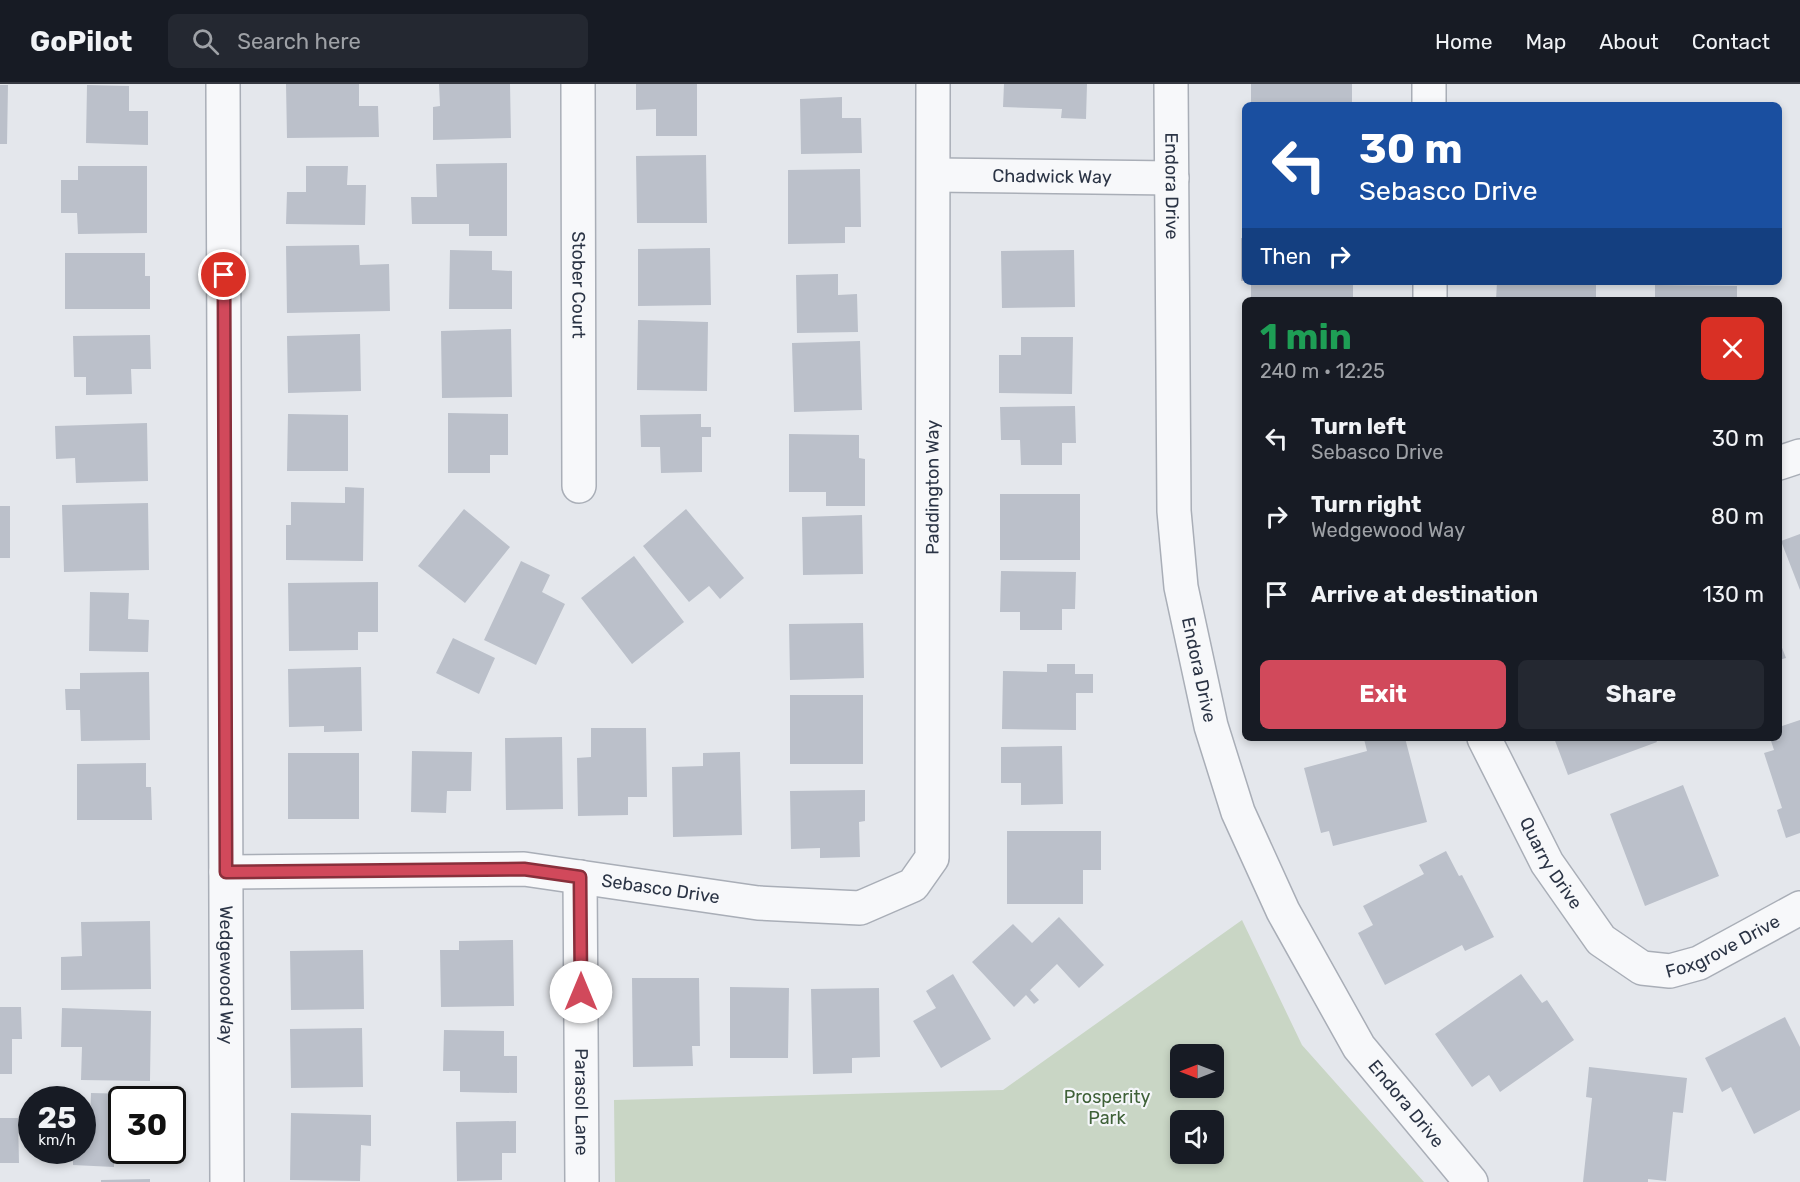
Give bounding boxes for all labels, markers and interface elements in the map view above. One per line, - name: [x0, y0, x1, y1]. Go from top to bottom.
- search box: [168, 14, 588, 68]
- text: GoPilot: [30, 25, 132, 58]
- icon: search: [189, 25, 222, 58]
- text: Search here: [237, 28, 361, 55]
- text: Home: [1435, 29, 1492, 54]
- text: Map: [1525, 29, 1566, 54]
- text: About: [1599, 29, 1659, 54]
- text: Contact: [1692, 29, 1770, 54]
- text: 30 m: [1359, 124, 1463, 174]
- icon: left: [1260, 126, 1338, 204]
- street label: Endora Drive: [1160, 132, 1183, 240]
- street label: Chadwick Way: [992, 165, 1112, 188]
- text: Sebasco Drive: [1359, 175, 1538, 207]
- street label: Stober Court: [567, 231, 590, 339]
- icon: right: [1323, 240, 1356, 273]
- text: Then: [1260, 243, 1311, 270]
- pin: [198, 249, 249, 300]
- icon: arrive: [207, 258, 240, 291]
- text: 1 min: [1260, 315, 1352, 358]
- button: close: [1701, 317, 1764, 380]
- text: 240 m · 12:25: [1260, 359, 1385, 383]
- text: Turn left: [1311, 413, 1406, 440]
- street label: Paddington Way: [921, 420, 944, 555]
- icon: left: [1260, 422, 1293, 455]
- text: 30 m: [1712, 425, 1764, 452]
- text: Sebasco Drive: [1311, 440, 1443, 464]
- text: Turn right: [1311, 491, 1421, 518]
- icon: right: [1260, 500, 1293, 533]
- text: 80 m: [1711, 503, 1764, 530]
- text: Wedgewood Way: [1311, 518, 1465, 542]
- icon: arrive: [1260, 578, 1293, 611]
- text: Arrive at destination: [1311, 581, 1538, 608]
- text: 130 m: [1702, 581, 1764, 608]
- street label: Endora Drive: [1177, 615, 1221, 725]
- button: Exit: [1260, 660, 1506, 729]
- button: Share: [1518, 660, 1764, 729]
- street label: Quarry Drive: [1515, 813, 1587, 914]
- street label: Sebasco Drive: [600, 869, 721, 908]
- street label: Wedgewood Way: [215, 906, 237, 1045]
- street label: Foxgrove Drive: [1663, 910, 1784, 983]
- position arrow: [549, 960, 613, 1024]
- north arrow: [1170, 1044, 1224, 1098]
- map controls: [1170, 1044, 1224, 1164]
- street label: Parasol Lane: [570, 1048, 593, 1156]
- street label: Endora Drive: [1363, 1055, 1449, 1152]
- speed limit sign: 30: [108, 1086, 186, 1164]
- park label: Prosperity Park: [1064, 1086, 1150, 1129]
- text: 25: [38, 1100, 76, 1136]
- button: sound: [1170, 1110, 1224, 1164]
- text: km/h: [38, 1131, 76, 1149]

